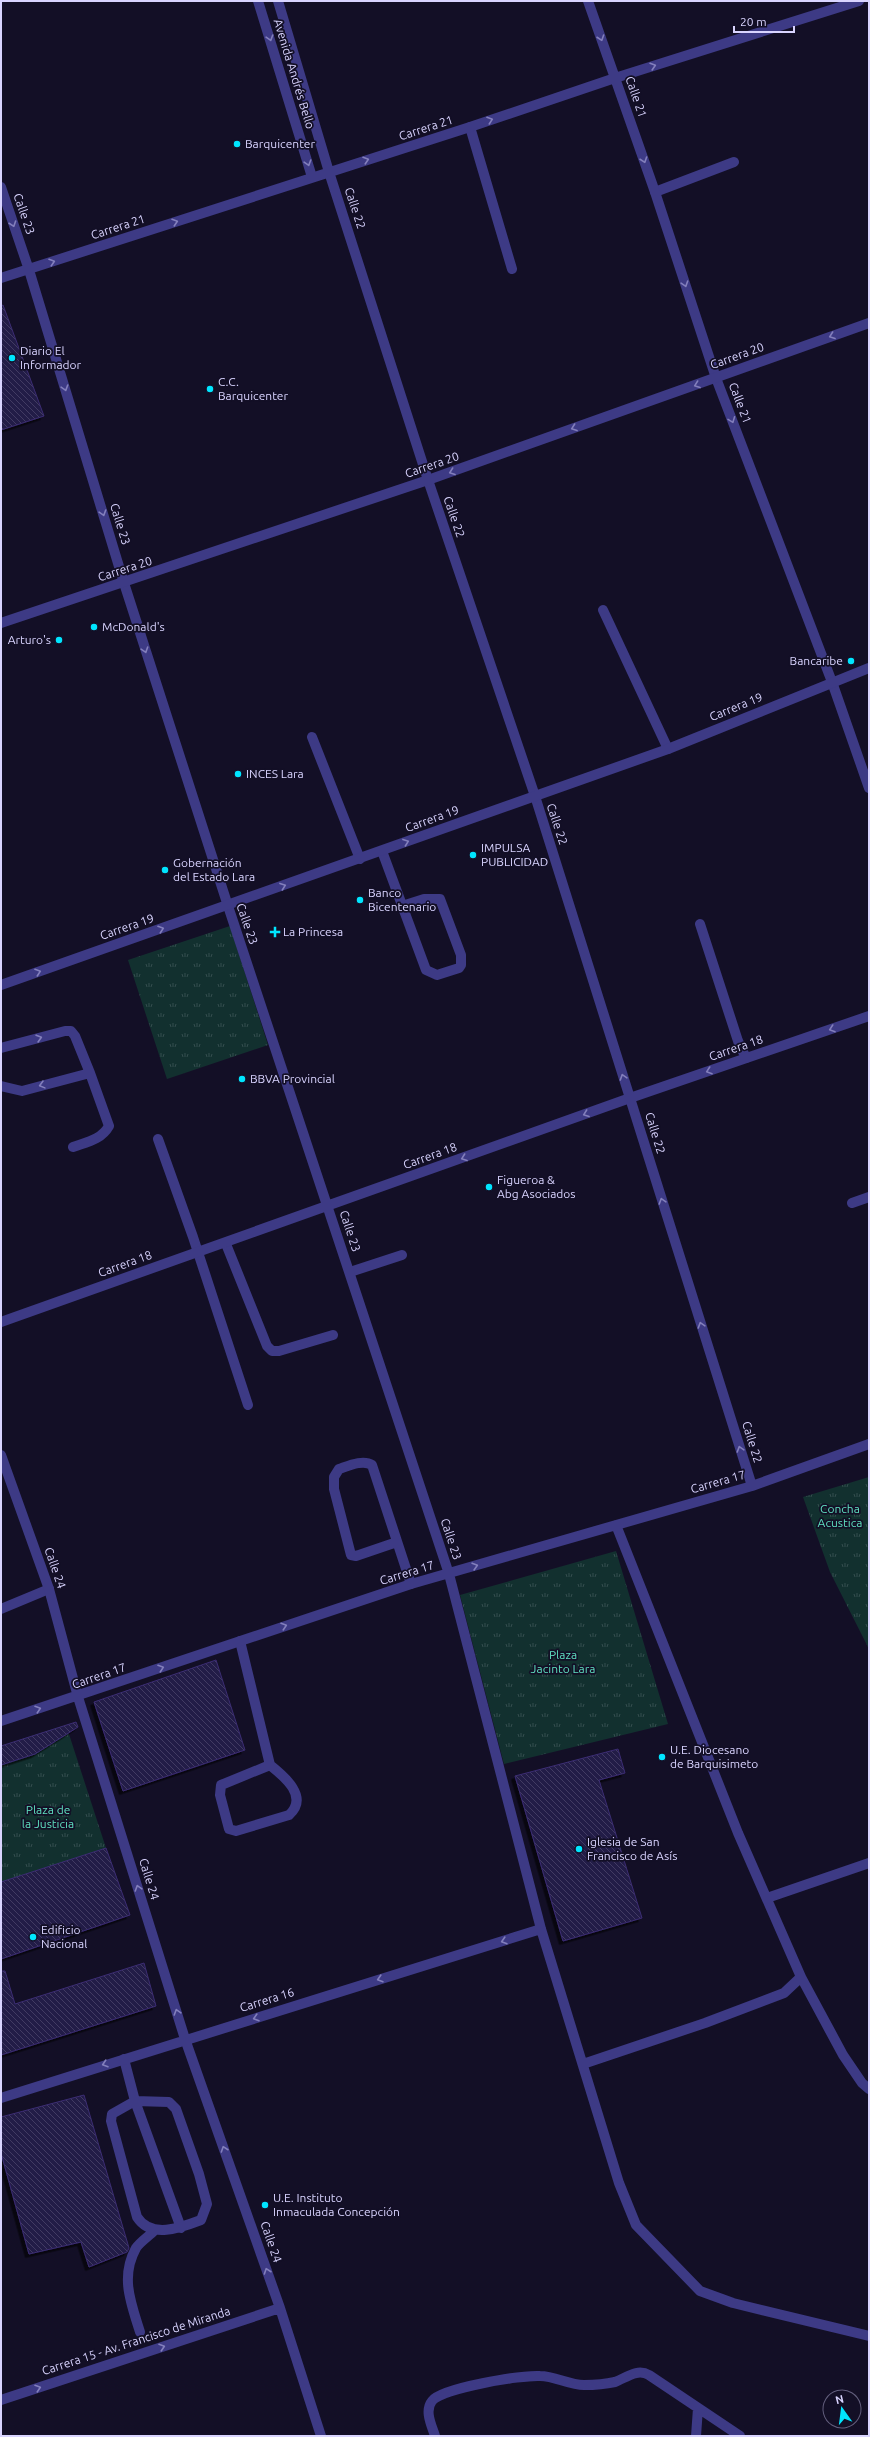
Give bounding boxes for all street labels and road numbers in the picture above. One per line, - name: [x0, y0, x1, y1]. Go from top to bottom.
- street label: Avenida Andrés Bello: [272, 17, 317, 130]
- street label: Calle 21: [623, 75, 650, 119]
- street label: Carrera 21: [397, 113, 455, 142]
- street label: Calle 22: [343, 186, 368, 230]
- street label: Calle 23: [11, 192, 38, 236]
- street label: Carrera 21: [89, 212, 147, 241]
- street label: Carrera 20: [708, 340, 766, 371]
- street label: Calle 21: [727, 381, 754, 425]
- street label: Carrera 20: [403, 449, 461, 480]
- street label: Calle 22: [441, 495, 468, 539]
- street label: Calle 23: [108, 502, 133, 546]
- street label: Carrera 20: [96, 554, 154, 583]
- street label: Carrera 19: [707, 690, 764, 723]
- street label: Calle 22: [545, 802, 570, 846]
- street label: Carrera 19: [403, 803, 460, 834]
- street label: Calle 23: [234, 902, 261, 946]
- street label: Carrera 19: [98, 911, 156, 942]
- street label: Carrera 18: [707, 1032, 765, 1063]
- street label: Calle 22: [643, 1111, 668, 1155]
- street label: Carrera 18: [401, 1140, 459, 1171]
- street label: Calle 23: [338, 1209, 363, 1253]
- street label: Carrera 18: [96, 1248, 154, 1279]
- street label: Calle 22: [740, 1420, 765, 1464]
- street label: Carrera 17: [689, 1468, 747, 1496]
- street label: Calle 23: [439, 1517, 464, 1561]
- street label: Calle 24: [42, 1546, 69, 1590]
- street label: Carrera 17: [378, 1558, 436, 1587]
- street label: Carrera 17: [70, 1660, 128, 1691]
- street label: Calle 24: [137, 1857, 162, 1901]
- street label: Carrera 16: [238, 1985, 296, 2014]
- street label: Calle 24: [258, 2220, 285, 2264]
- street label: Carrera 15 - Av. Francisco de Miranda: [40, 2304, 232, 2377]

